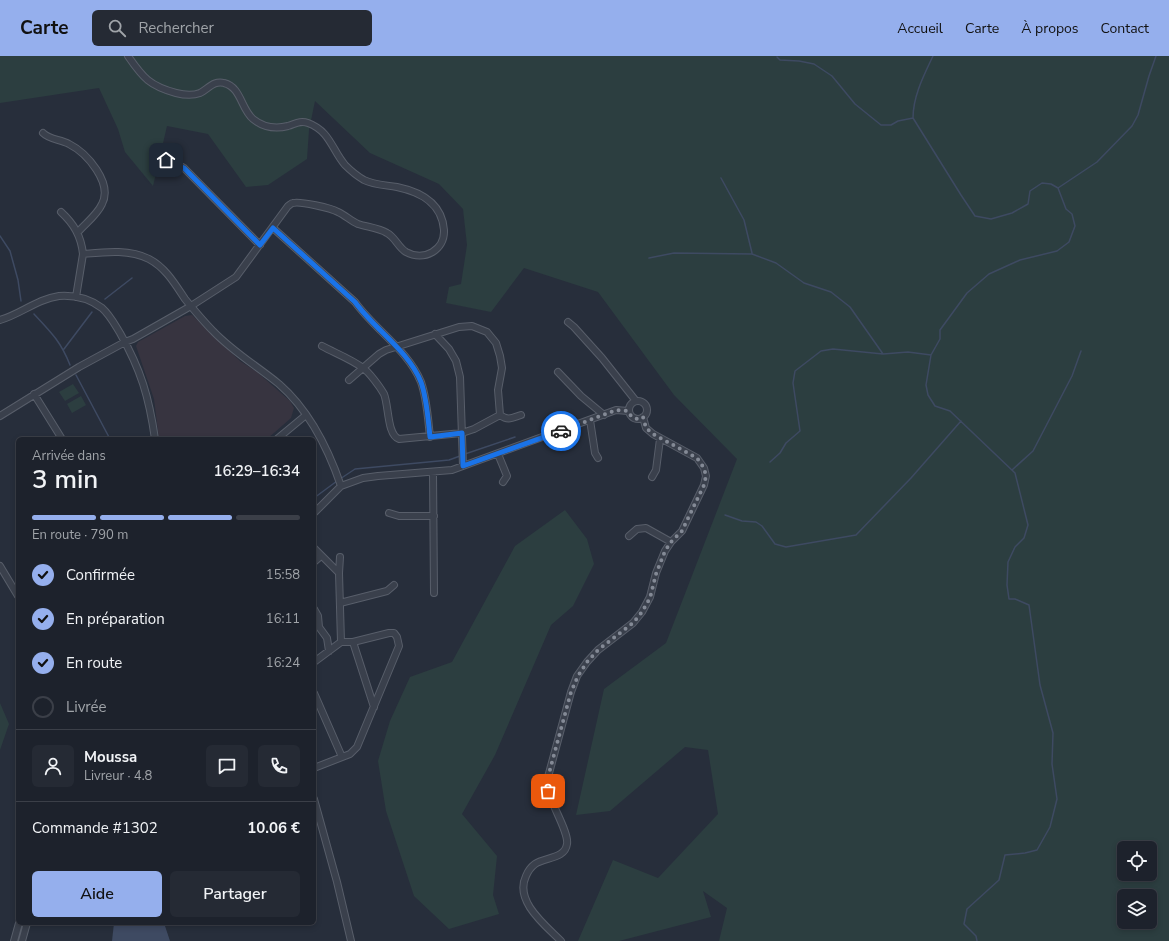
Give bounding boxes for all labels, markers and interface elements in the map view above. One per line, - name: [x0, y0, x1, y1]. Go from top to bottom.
- search box: [92, 10, 372, 46]
- text: Carte: [20, 15, 68, 41]
- icon: search: [106, 17, 128, 39]
- text: Rechercher: [138, 18, 214, 38]
- text: Accueil: [897, 19, 943, 38]
- text: Carte: [965, 19, 999, 38]
- text: À propos: [1021, 19, 1079, 38]
- text: Contact: [1101, 19, 1149, 38]
- pin: [149, 143, 183, 177]
- icon: home: [155, 149, 177, 171]
- courier: [541, 411, 581, 451]
- icon: car: [550, 420, 572, 442]
- text: Arrivée dans: [32, 447, 106, 465]
- text: 16:29–16:34: [213, 461, 300, 481]
- text: 3 min: [32, 462, 98, 497]
- text: En route · 790 m: [32, 526, 128, 544]
- icon: check: [32, 564, 54, 586]
- text: Confirmée: [66, 565, 135, 585]
- text: 15:58: [266, 566, 300, 584]
- icon: check: [32, 608, 54, 630]
- text: En préparation: [66, 609, 165, 629]
- text: 16:11: [266, 610, 300, 628]
- icon: check: [32, 652, 54, 674]
- text: En route: [66, 653, 122, 673]
- text: 16:24: [266, 654, 300, 672]
- text: Livrée: [66, 697, 107, 717]
- button: person: [32, 745, 74, 787]
- button: chat: [206, 745, 248, 787]
- button: phone: [258, 745, 300, 787]
- text: Moussa: [84, 747, 137, 767]
- text: Livreur · 4.8: [84, 767, 152, 785]
- pin: [531, 774, 565, 808]
- icon: bag: [537, 780, 559, 802]
- text: Commande #1302: [32, 818, 158, 838]
- text: 10.06 €: [247, 818, 300, 838]
- map controls: [1117, 841, 1157, 929]
- button: locate: [1117, 841, 1157, 881]
- button: Aide: [32, 871, 162, 917]
- button: Partager: [170, 871, 300, 917]
- button: layers: [1117, 889, 1157, 929]

